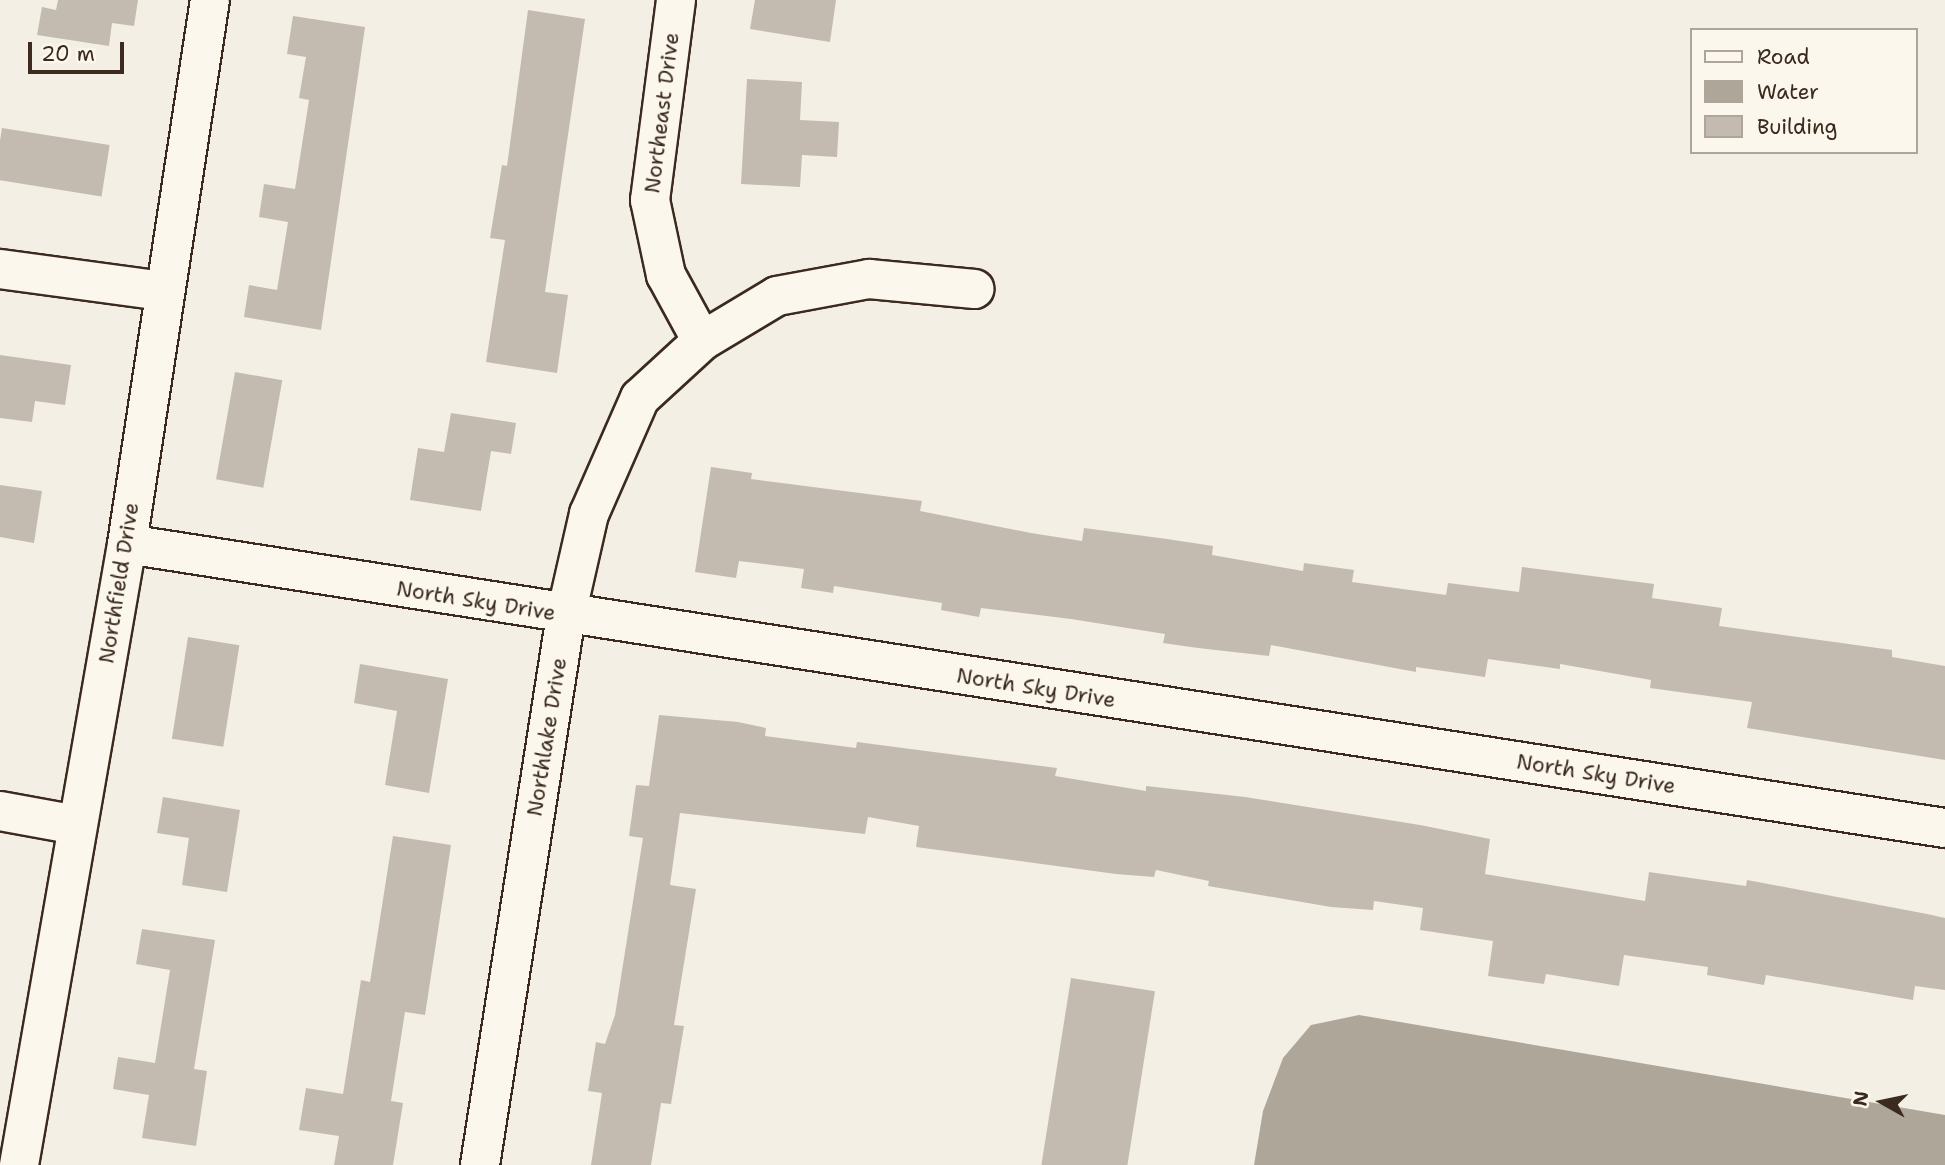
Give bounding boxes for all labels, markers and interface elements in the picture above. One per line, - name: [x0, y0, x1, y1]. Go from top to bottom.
- scale bar: [32, 28, 128, 72]
- legend: [1689, 28, 1917, 154]
- street label: Northeast Drive: [640, 31, 684, 195]
- text: 20 m: [41, 40, 95, 68]
- text: Road: [1757, 43, 1810, 71]
- text: Water: [1757, 78, 1819, 106]
- text: Building: [1757, 113, 1837, 141]
- street label: Northfield Drive: [94, 501, 144, 665]
- street label: North Sky Drive: [395, 576, 557, 626]
- street label: Northlake Drive: [522, 656, 572, 818]
- street label: North Sky Drive: [955, 663, 1117, 713]
- street label: North Sky Drive: [1515, 749, 1677, 799]
- north arrow: [1847, 1067, 1917, 1137]
- text: N: [1847, 1089, 1874, 1108]

